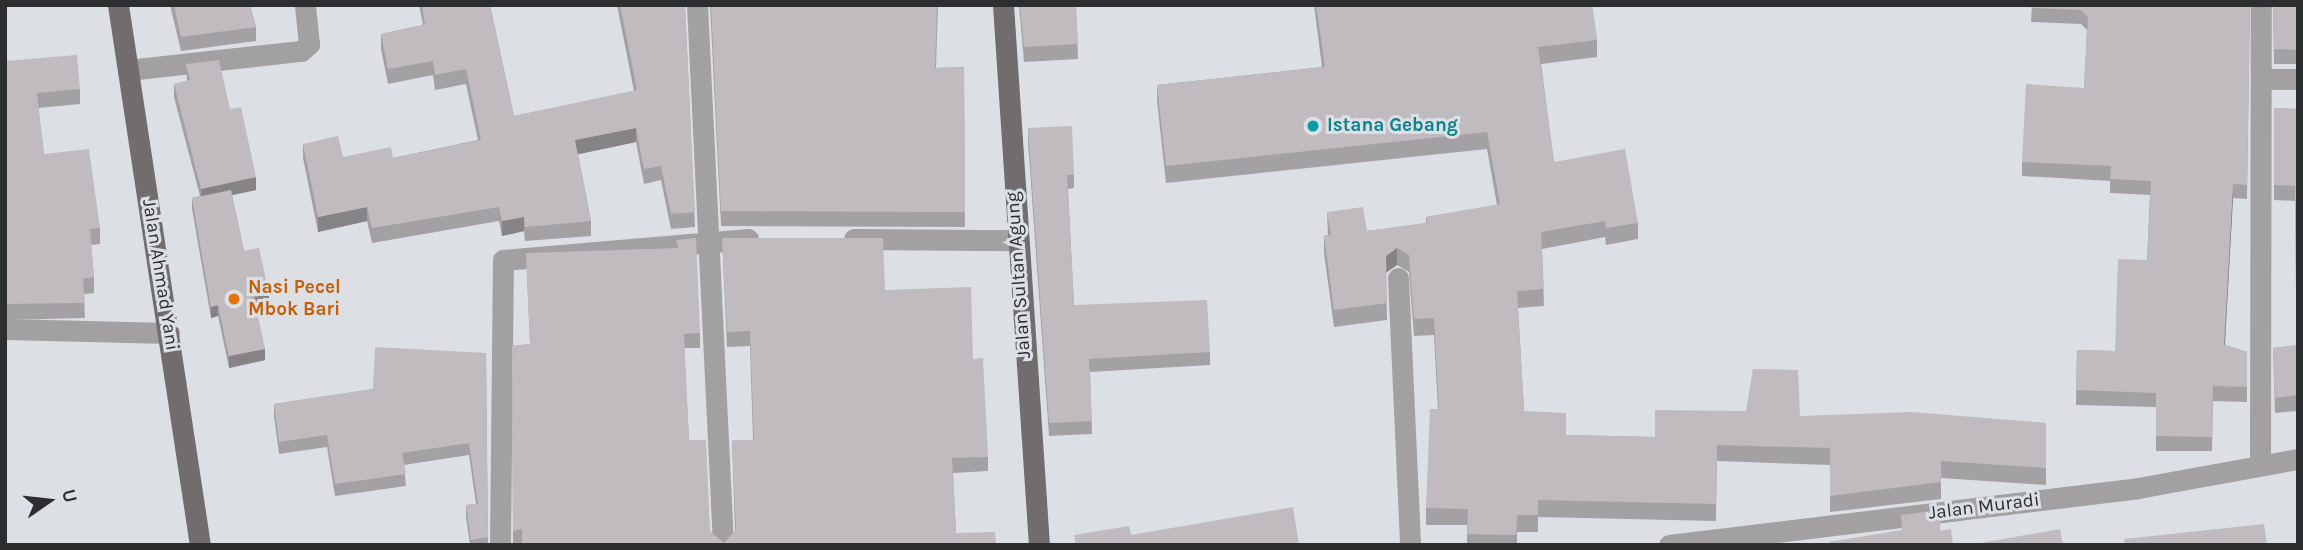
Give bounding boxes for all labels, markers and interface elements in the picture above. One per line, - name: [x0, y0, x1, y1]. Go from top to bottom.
- place label: Istana Gebang: [1327, 115, 1458, 137]
- marker: Istana Gebang: [1305, 118, 1321, 134]
- street label: Jalan Sultan Agung: [1002, 191, 1036, 359]
- street label: Jalan Ahmad Yani: [137, 198, 183, 352]
- place label: Nasi Pecel Mbok Bari: [248, 277, 341, 321]
- marker: Nasi Pecel Mbok Bari: [226, 291, 242, 307]
- north arrow: [14, 466, 84, 536]
- text: U: [57, 487, 82, 505]
- street label: Jalan Muradi: [1927, 489, 2041, 525]

